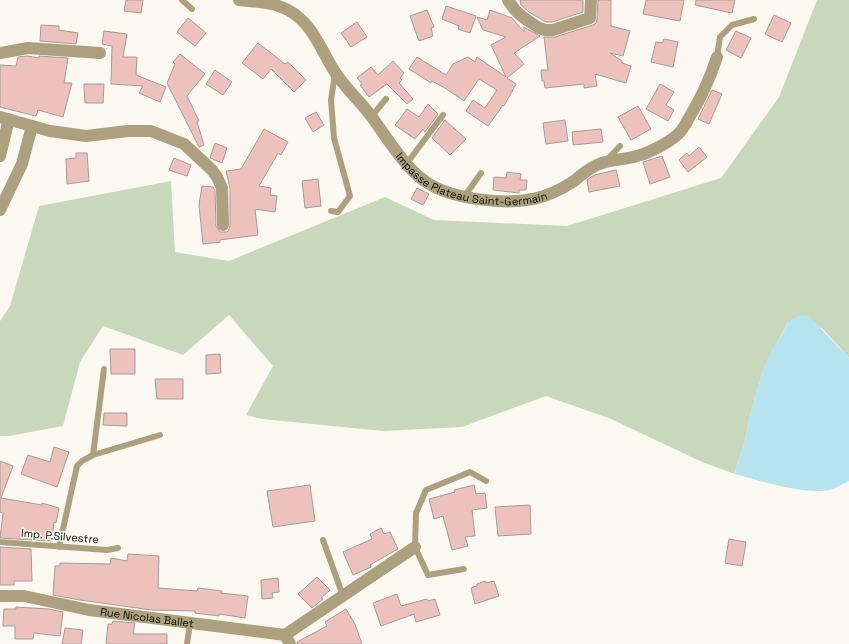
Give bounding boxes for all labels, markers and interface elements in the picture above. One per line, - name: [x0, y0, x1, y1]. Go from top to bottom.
- street label: Impasse Plateau Saint-Germain: [393, 150, 549, 208]
- street label: Imp. P.Silvestre: [20, 526, 100, 546]
- street label: Rue Nicolas Ballet: [99, 604, 195, 630]

